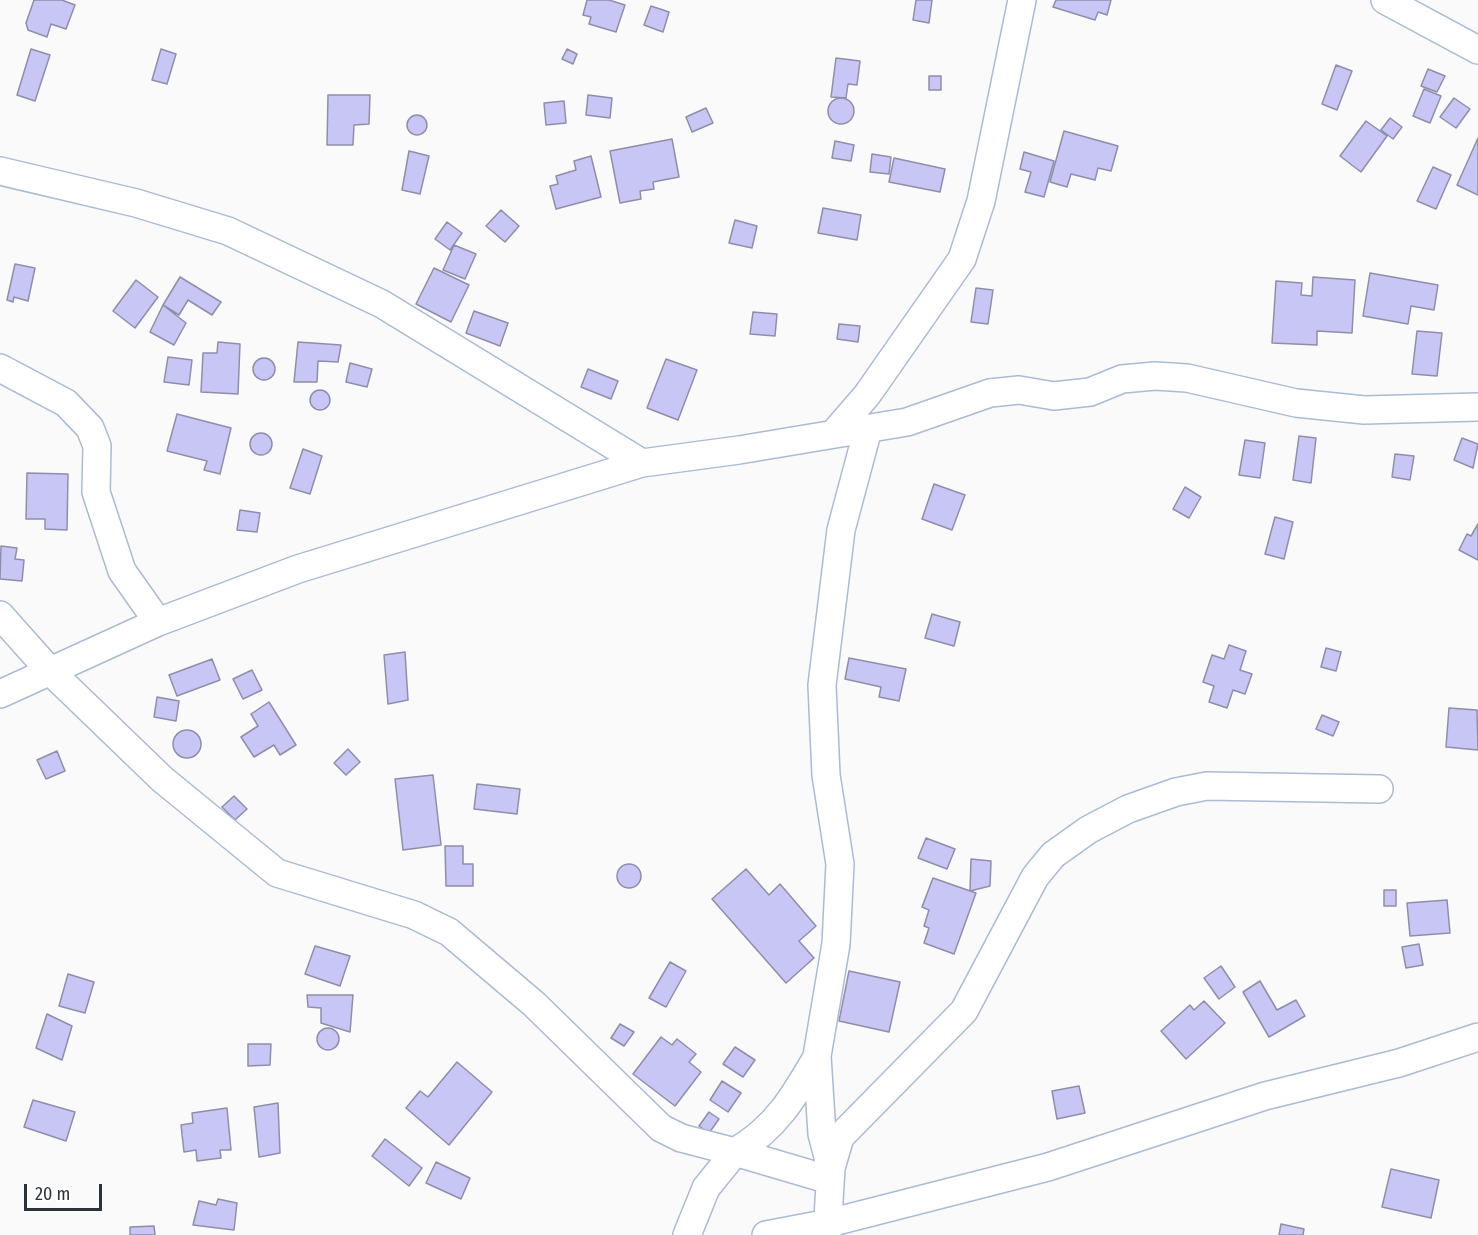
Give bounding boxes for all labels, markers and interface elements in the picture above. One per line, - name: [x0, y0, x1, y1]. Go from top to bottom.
- scale bar: [27, 1172, 105, 1210]
- text: 20 m: [35, 1183, 70, 1205]

